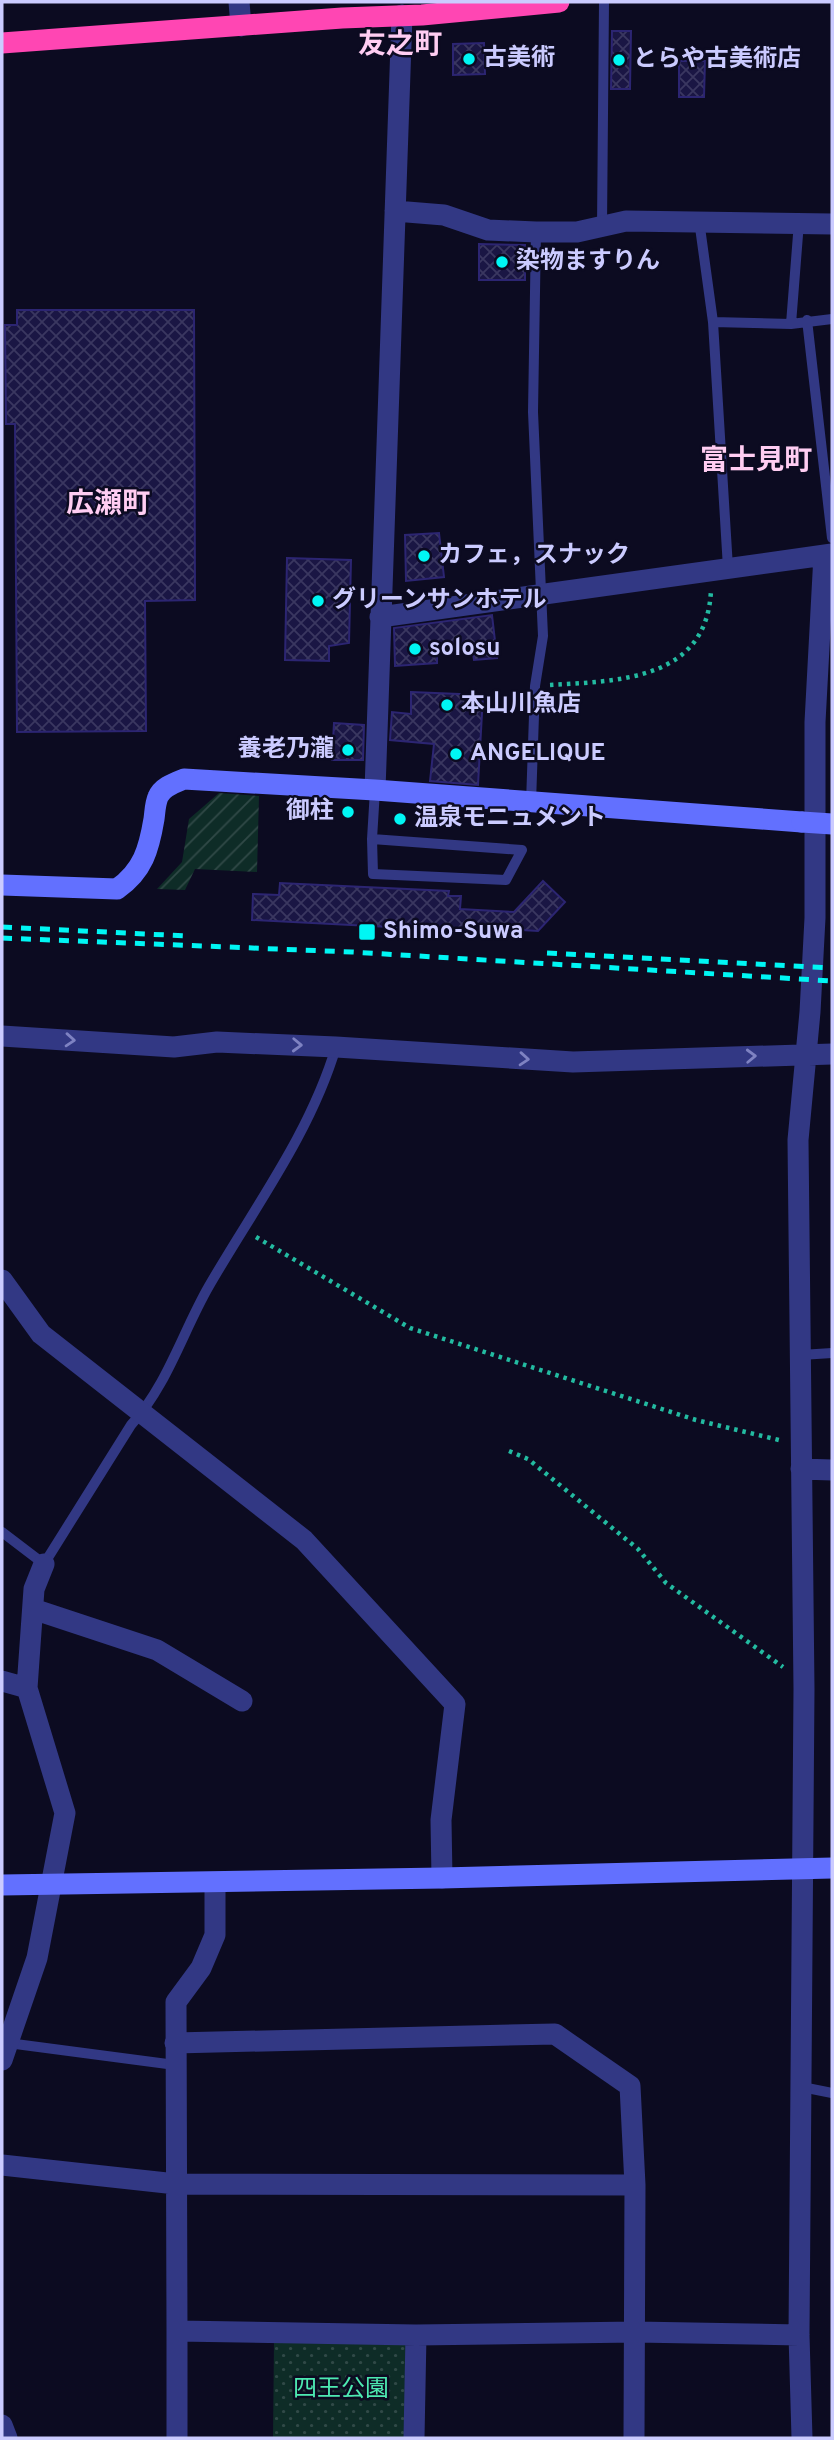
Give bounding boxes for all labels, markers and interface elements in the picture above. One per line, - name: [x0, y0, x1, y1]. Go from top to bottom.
- district label: 友之町: [358, 28, 442, 64]
- place label: 古美術: [483, 44, 555, 74]
- place label: とらや古美術店: [633, 45, 801, 75]
- marker: 古美術: [461, 51, 477, 67]
- marker: とらや古美術店: [611, 52, 627, 68]
- place label: 染物ますりん: [516, 247, 660, 277]
- marker: 染物ますりん: [494, 254, 510, 270]
- district label: 富士見町: [700, 444, 812, 480]
- district label: 広瀬町: [66, 487, 150, 523]
- place label: カフェ，スナック: [438, 541, 630, 571]
- marker: カフェ，スナック: [416, 548, 432, 564]
- place label: グリーンサンホテル: [332, 586, 547, 616]
- marker: グリーンサンホテル: [310, 593, 326, 609]
- place label: solosu: [429, 634, 500, 664]
- marker: solosu: [407, 641, 423, 657]
- place label: 本山川魚店: [461, 690, 581, 720]
- marker: 本山川魚店: [439, 697, 455, 713]
- place label: 養老乃瀧: [238, 735, 334, 765]
- place label: ANGELIQUE: [470, 739, 606, 769]
- marker: 養老乃瀧: [340, 742, 356, 758]
- marker: ANGELIQUE: [448, 746, 464, 762]
- place label: 御柱: [286, 797, 334, 827]
- marker: 御柱: [340, 804, 356, 820]
- place label: 温泉モニュメント: [414, 804, 606, 834]
- marker: 温泉モニュメント: [392, 811, 408, 827]
- place label: Shimo-Suwa: [383, 917, 523, 947]
- marker: Shimo-Suwa: [357, 922, 377, 942]
- one-way arrow: [65, 1033, 76, 1048]
- one-way arrow: [292, 1038, 303, 1053]
- one-way arrow: [746, 1049, 757, 1064]
- one-way arrow: [519, 1051, 530, 1066]
- park label: 四王公園: [293, 2375, 389, 2405]

